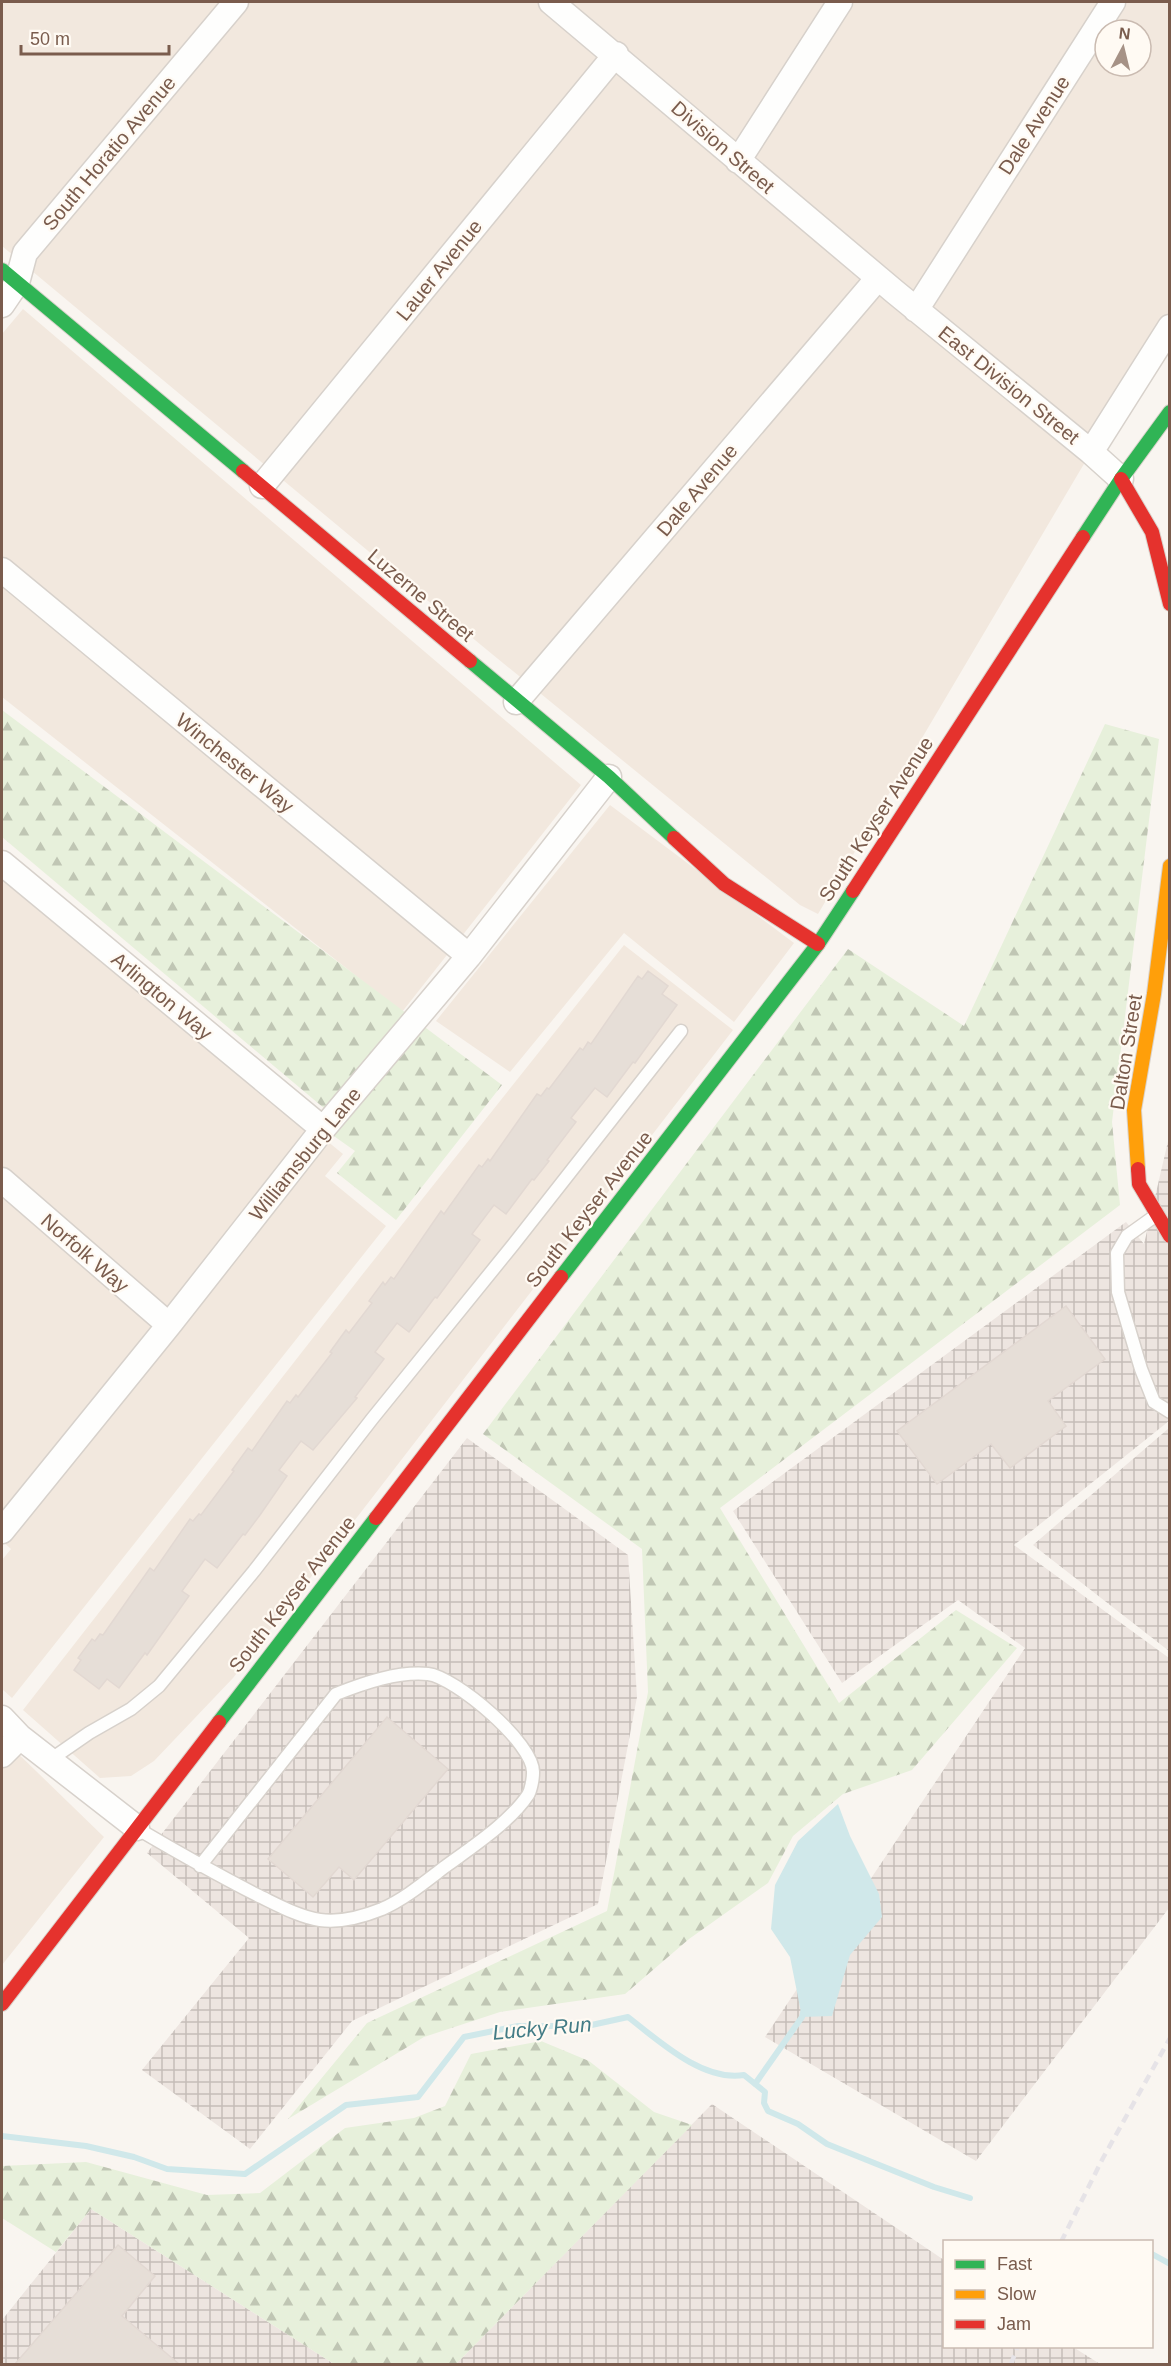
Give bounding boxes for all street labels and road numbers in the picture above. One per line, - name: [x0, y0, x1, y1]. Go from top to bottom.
- street label: South Horatio Avenue: [38, 72, 180, 234]
- street label: Dale Avenue: [994, 72, 1074, 178]
- street label: Division Street: [667, 96, 779, 198]
- street label: Lauer Avenue: [392, 215, 486, 325]
- street label: East Division Street: [934, 322, 1084, 449]
- street label: Dale Avenue: [652, 440, 742, 540]
- street label: Luzerne Street: [364, 544, 479, 646]
- street label: Winchester Way: [172, 709, 298, 817]
- street label: South Keyser Avenue: [814, 732, 938, 906]
- street label: Arlington Way: [108, 948, 216, 1044]
- street label: Dalton Street: [1106, 992, 1146, 1111]
- street label: Williamsburg Lane: [245, 1083, 365, 1225]
- street label: South Keyser Avenue: [521, 1127, 657, 1291]
- street label: Norfolk Way: [37, 1209, 133, 1297]
- street label: South Keyser Avenue: [224, 1512, 360, 1676]

